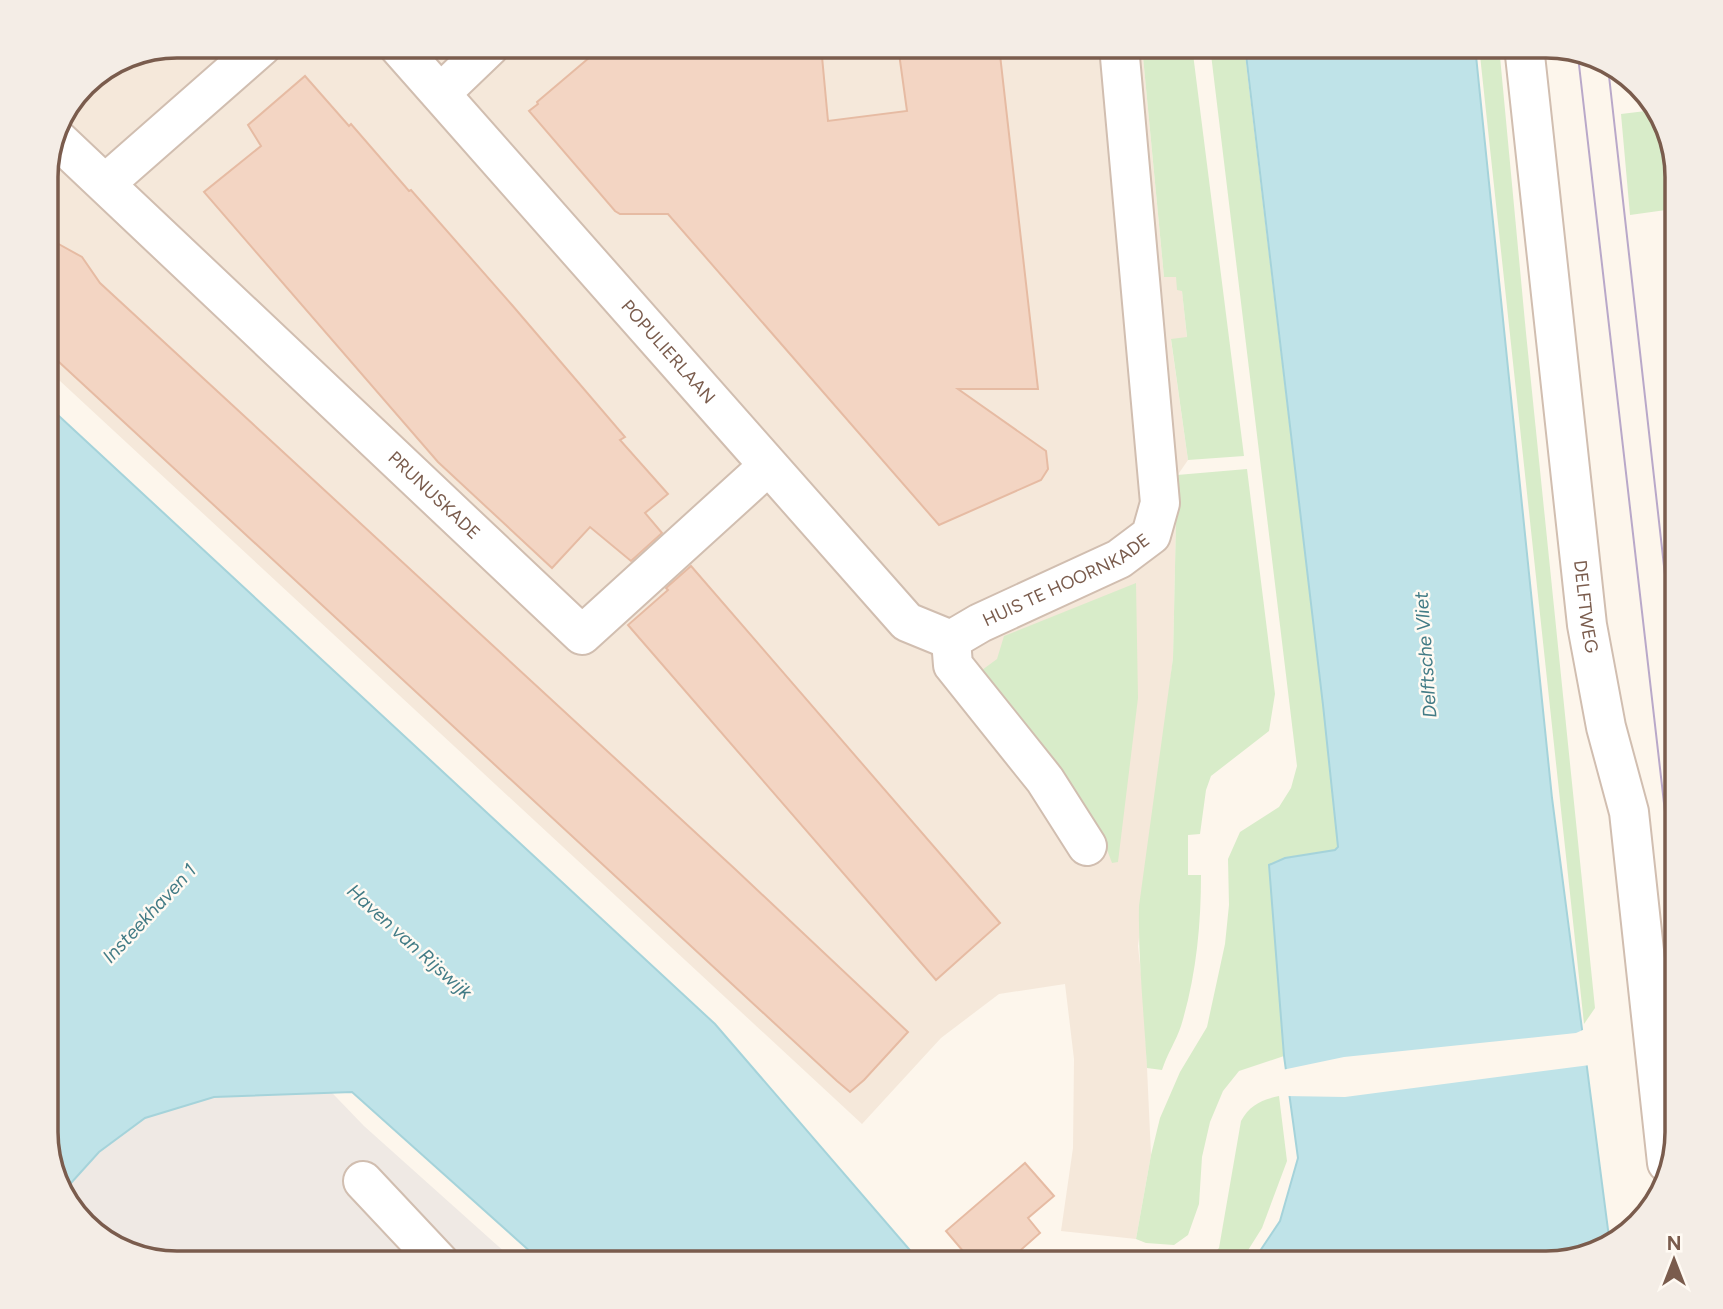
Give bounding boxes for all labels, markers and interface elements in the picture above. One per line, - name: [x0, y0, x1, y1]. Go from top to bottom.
- street label: POPULIERLAAN: [616, 295, 720, 408]
- street label: PRUNUSKADE: [384, 447, 485, 544]
- street label: HUIS TE HOORNKADE: [979, 529, 1154, 631]
- street label: DELFTWEG: [1569, 559, 1603, 655]
- water label: Delftsche Vliet: [1410, 590, 1441, 719]
- water label: Insteekhaven 1: [98, 859, 201, 968]
- water label: Haven van Rijswijk: [342, 879, 478, 1004]
- north arrow: [1639, 1225, 1709, 1295]
- text: N: [1667, 1232, 1681, 1255]

